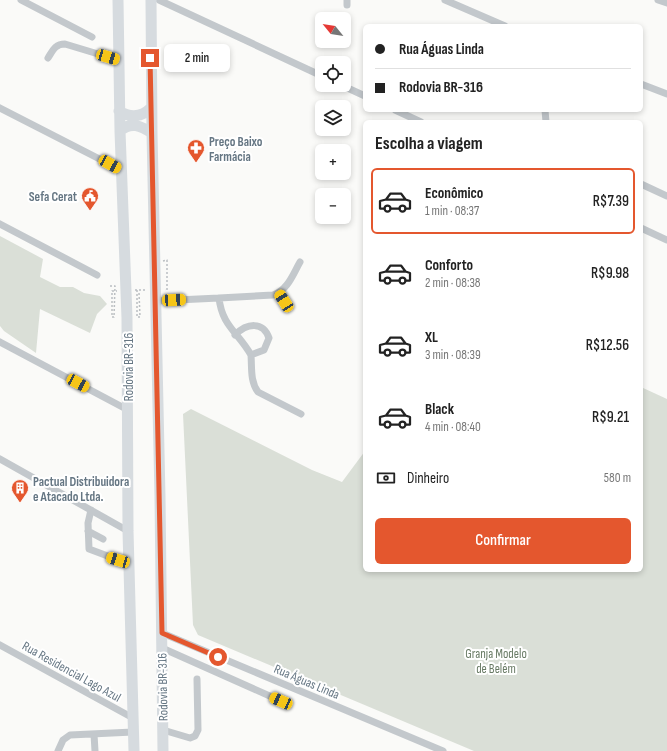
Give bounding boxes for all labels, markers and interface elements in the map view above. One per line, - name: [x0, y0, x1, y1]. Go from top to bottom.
- north arrow: [315, 12, 351, 48]
- map controls: [315, 12, 351, 224]
- text: Rua Águas Linda: [399, 40, 484, 59]
- callout: 2 min: [164, 44, 230, 72]
- car: [95, 48, 121, 66]
- route end: [141, 49, 159, 67]
- text: 2 min: [185, 50, 209, 66]
- button: locate: [315, 56, 351, 92]
- text: Rodovia BR-316: [399, 78, 483, 97]
- button: layers: [315, 100, 351, 136]
- text: Escolha a viagem: [375, 133, 483, 154]
- place label: Preço Baixo Farmácia: [209, 134, 263, 165]
- pharmacy icon: Preço Baixo Farmácia: [186, 138, 206, 163]
- button: +: [315, 144, 351, 180]
- car: [97, 153, 123, 175]
- icon: car: [377, 183, 413, 219]
- text: Econômico: [425, 184, 483, 203]
- public building icon: Sefa Cerat: [80, 186, 100, 211]
- button: −: [315, 188, 351, 224]
- place label: Sefa Cerat: [29, 189, 78, 205]
- text: R$7.39: [593, 192, 629, 211]
- text: 1 min · 08:37: [425, 203, 479, 219]
- icon: car: [377, 255, 413, 291]
- text: Conforto: [425, 256, 473, 275]
- text: R$9.98: [591, 264, 629, 283]
- text: 2 min · 08:38: [425, 275, 481, 291]
- car: [272, 288, 296, 314]
- car: [162, 293, 186, 307]
- icon: car: [377, 327, 413, 363]
- text: XL: [425, 328, 438, 347]
- street label: Rodovia BR-316: [121, 333, 137, 401]
- text: R$12.56: [586, 336, 629, 355]
- text: 3 min · 08:39: [425, 347, 481, 363]
- car: [65, 372, 91, 394]
- icon: car: [377, 399, 413, 435]
- text: Black: [425, 400, 454, 419]
- text: R$9.21: [592, 408, 629, 427]
- text: 4 min · 08:40: [425, 419, 481, 435]
- icon: cash: [375, 467, 397, 489]
- text: Dinheiro: [407, 469, 449, 488]
- text: 580 m: [604, 470, 631, 486]
- place label: Pactual Distribuidora e Atacado Ltda.: [33, 474, 129, 505]
- building icon: Pactual Distribuidora e Atacado Ltda.: [10, 478, 30, 503]
- button: Confirmar: [375, 518, 631, 564]
- car: [105, 551, 131, 569]
- street label: Rua Residencial Lago Azul: [19, 638, 124, 706]
- park label: Granja Modelo de Belém: [465, 646, 527, 677]
- route start: [209, 648, 227, 666]
- street label: Rodovia BR-316: [154, 652, 172, 721]
- street label: Rua Águas Linda: [271, 661, 342, 703]
- car: [268, 691, 294, 711]

